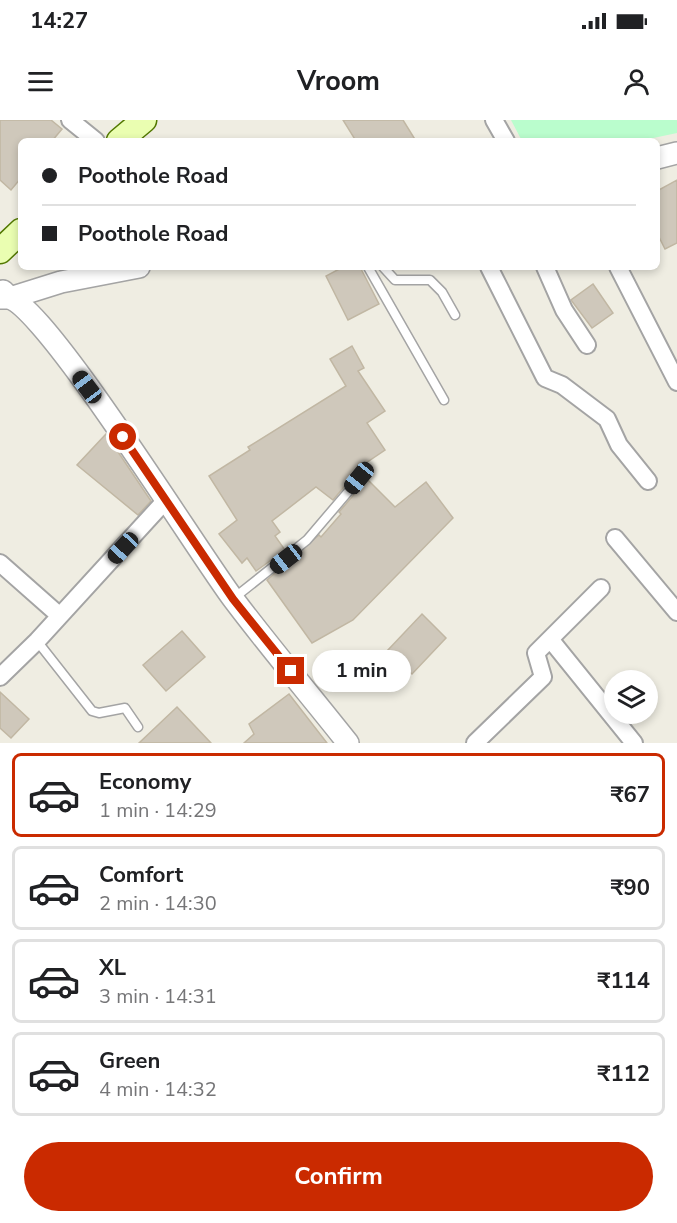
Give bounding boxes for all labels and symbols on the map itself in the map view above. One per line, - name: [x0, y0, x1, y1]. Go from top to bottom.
- car: [69, 367, 105, 407]
- route start: [109, 423, 136, 450]
- car: [341, 458, 377, 498]
- car: [104, 529, 142, 567]
- car: [266, 541, 306, 577]
- callout: 1 min: [312, 650, 411, 692]
- route end: [277, 657, 304, 684]

